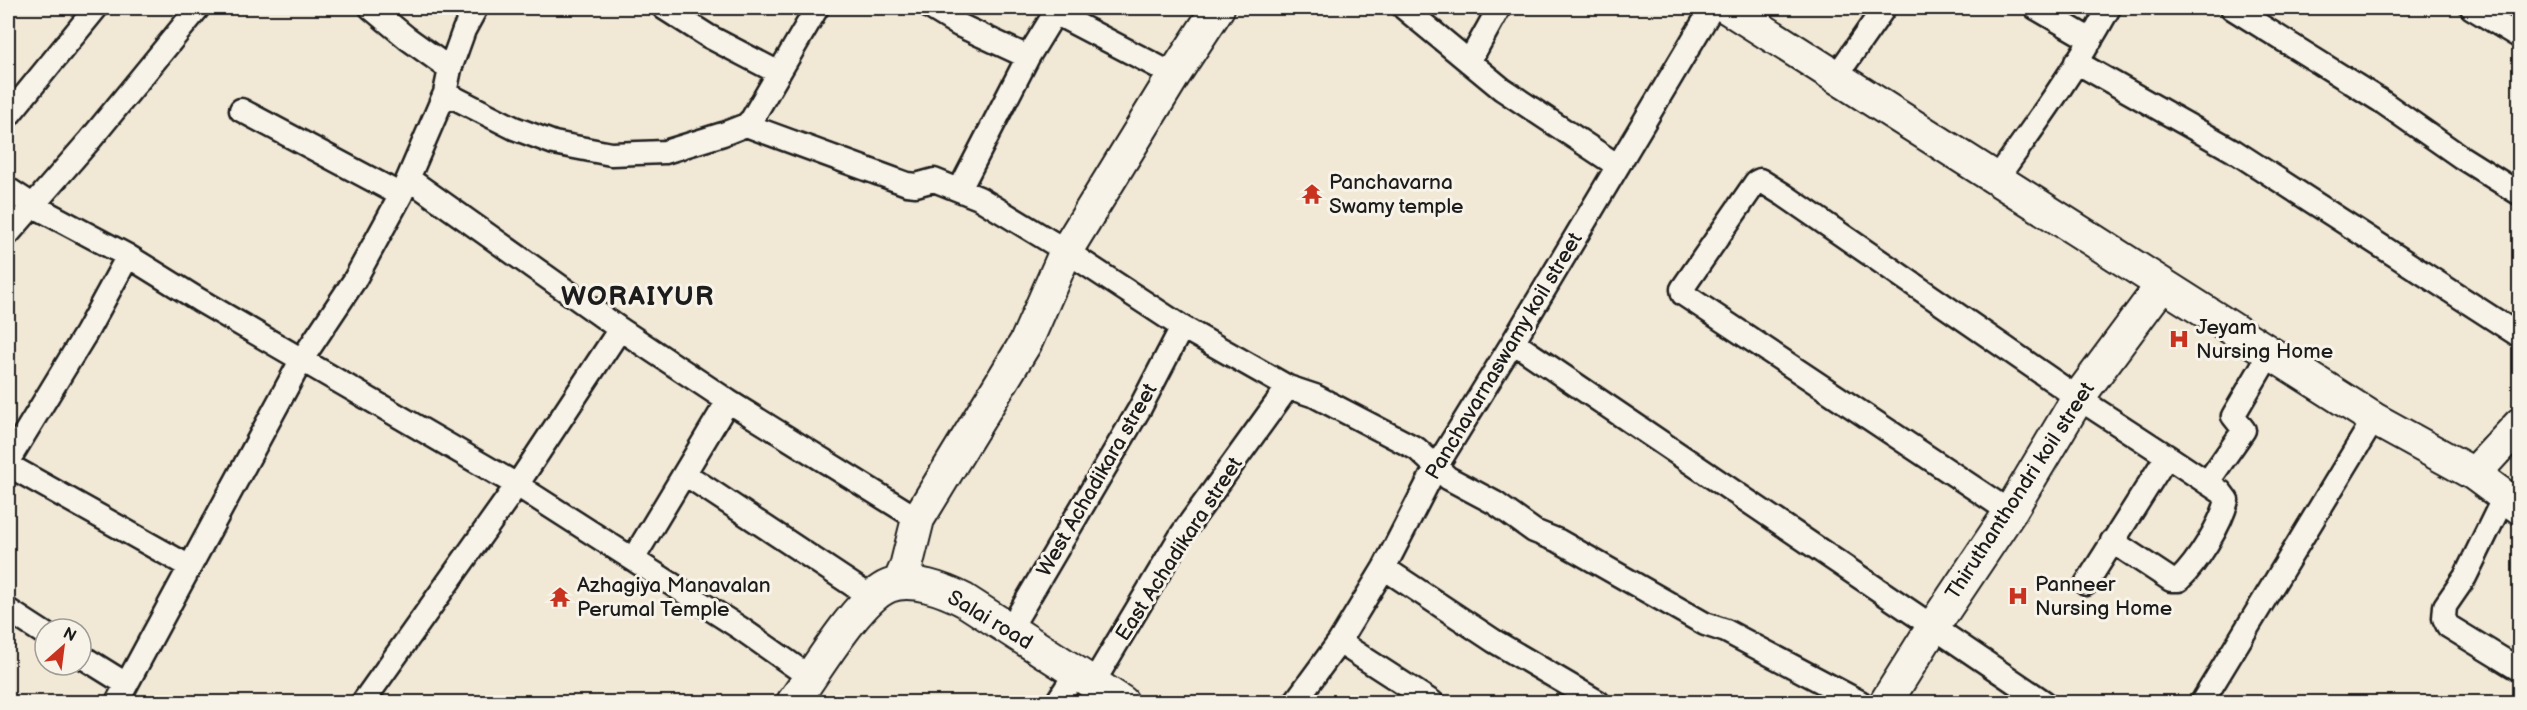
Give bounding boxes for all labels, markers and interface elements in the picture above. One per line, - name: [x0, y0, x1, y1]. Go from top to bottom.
- place label: Panchavarna Swamy temple: [1329, 170, 1464, 219]
- temple icon: Panchavarna Swamy temple: [1300, 182, 1324, 206]
- street label: Panchavarnaswamy koil street: [1420, 228, 1588, 484]
- district label: WORAIYUR: [561, 281, 715, 313]
- place label: Jeyam Nursing Home: [2196, 315, 2333, 364]
- hospital icon: Jeyam Nursing Home: [2167, 327, 2191, 351]
- street label: Thiruthanthondri koil street: [1940, 377, 2100, 604]
- street label: West Achadikara street: [1031, 379, 1163, 581]
- street label: East Achadikara street: [1110, 452, 1248, 646]
- place label: Panneer Nursing Home: [2035, 572, 2172, 621]
- place label: Azhagiya Manavalan Perumal Temple: [577, 573, 771, 622]
- hospital icon: Panneer Nursing Home: [2006, 584, 2030, 608]
- temple icon: Azhagiya Manavalan Perumal Temple: [548, 585, 572, 609]
- street label: Salai road: [943, 585, 1037, 655]
- north arrow: [33, 617, 93, 677]
- text: N: [60, 624, 79, 646]

